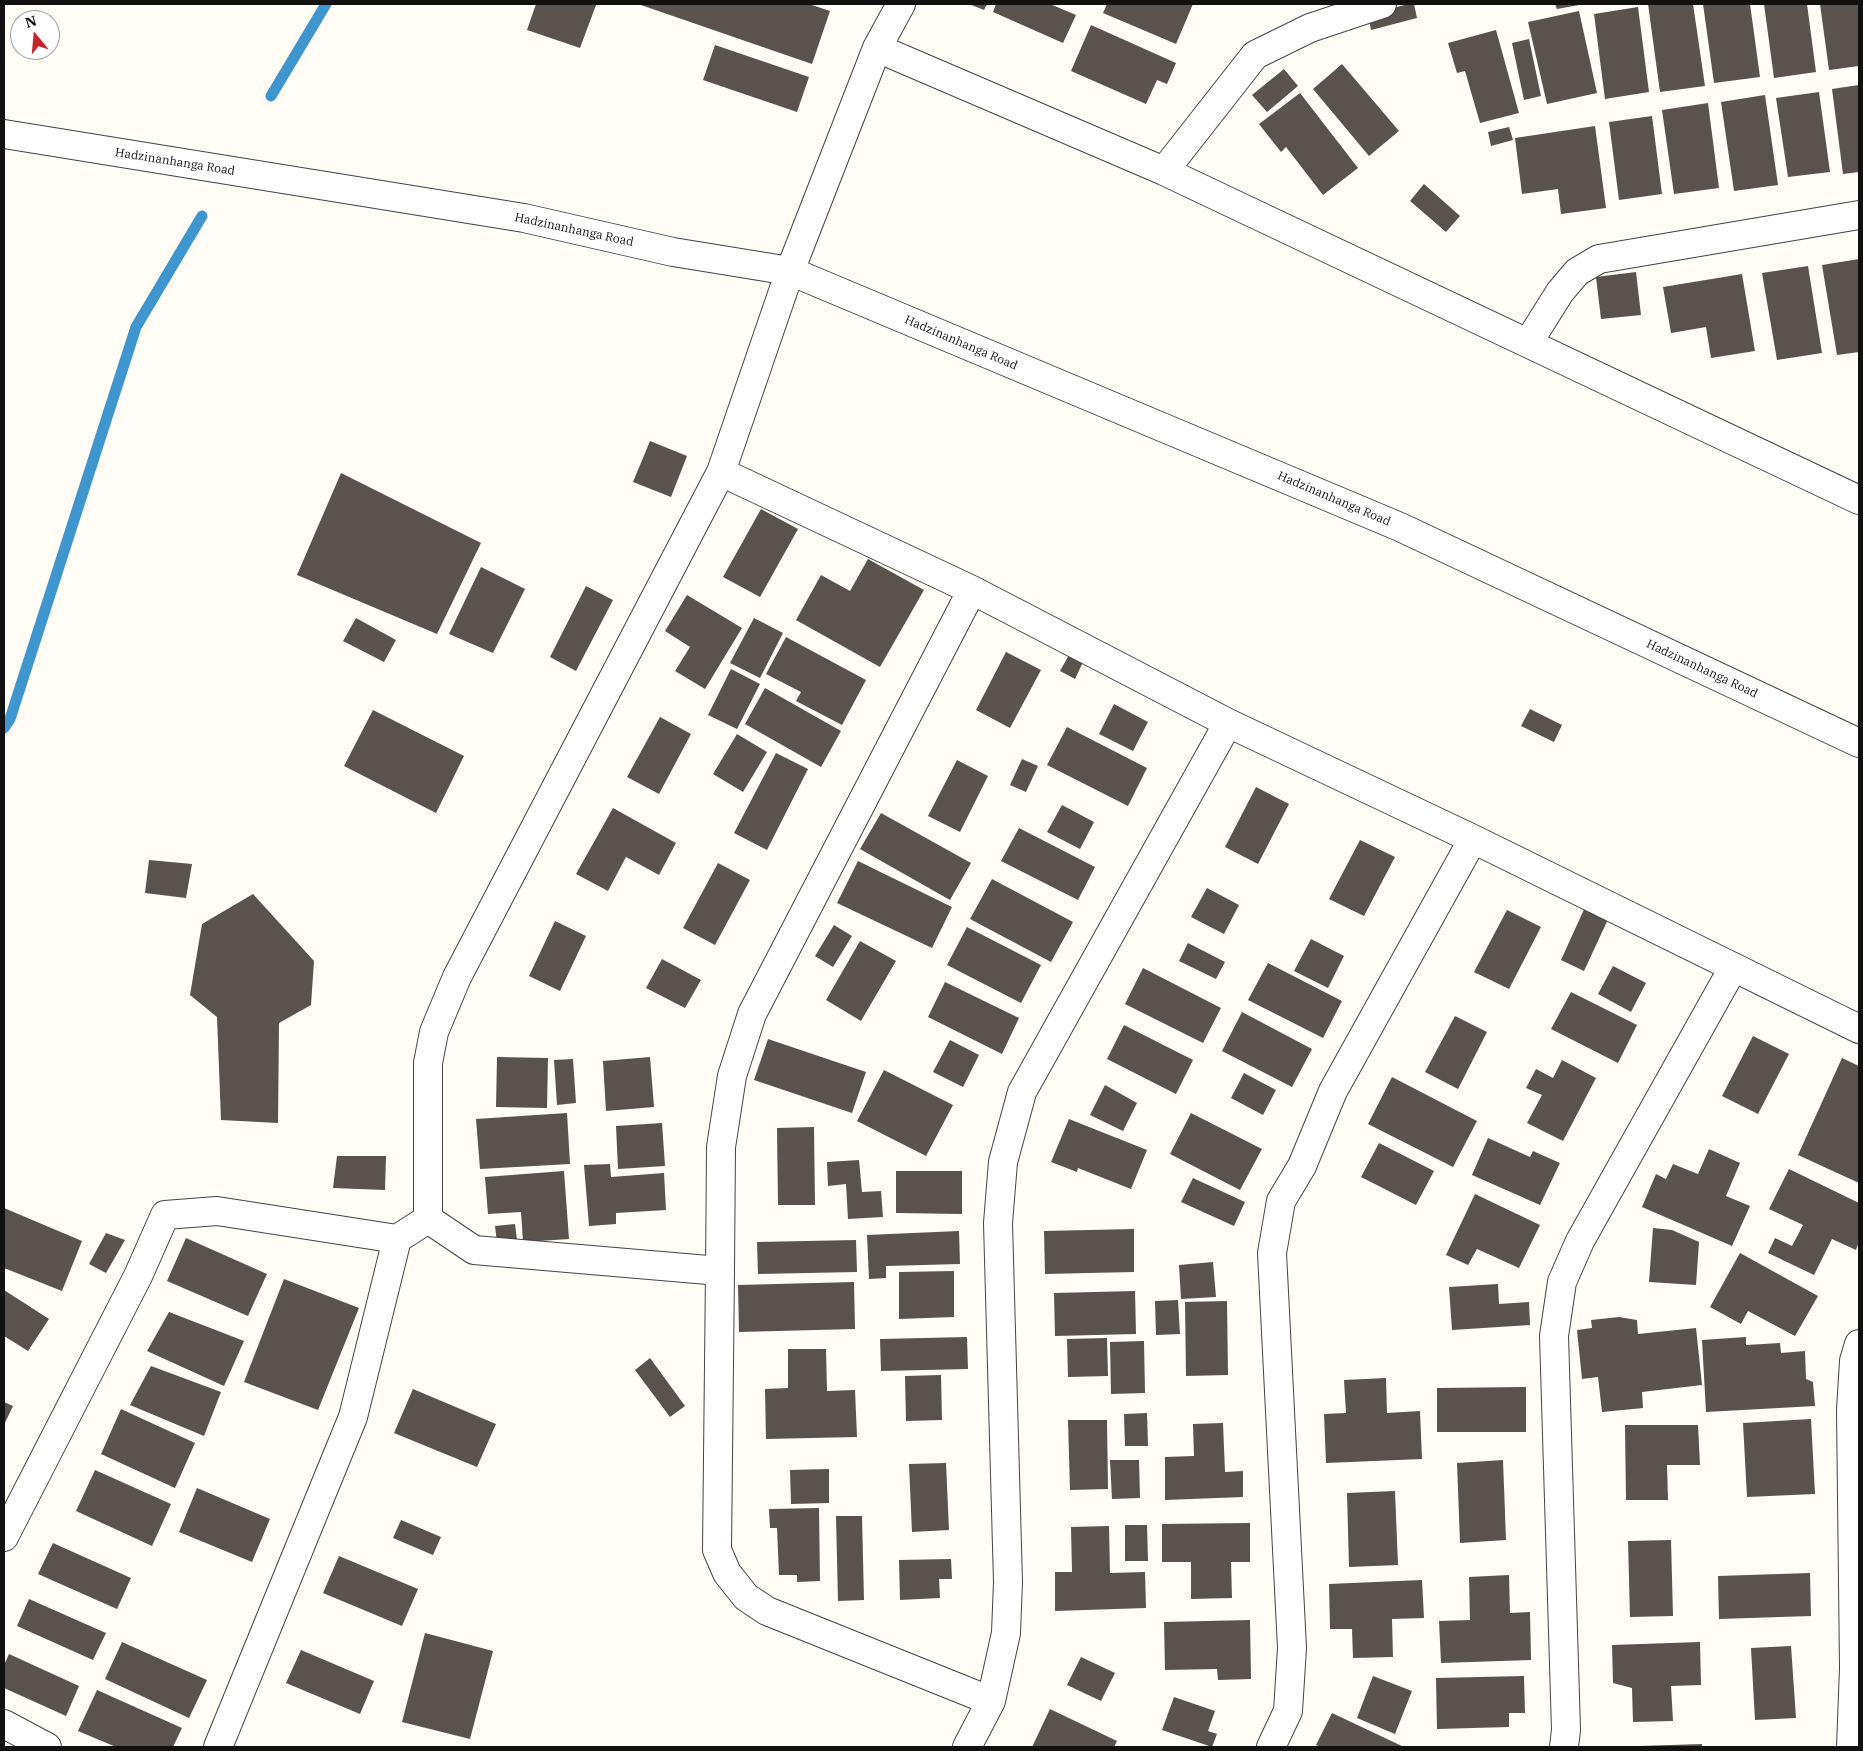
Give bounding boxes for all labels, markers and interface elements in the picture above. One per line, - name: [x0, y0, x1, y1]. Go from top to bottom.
- north arrow: [10, 10, 60, 60]
- text: N: [23, 11, 39, 32]
- street label: Hadzinanhanga Road: [114, 145, 236, 179]
- street label: Hadzinanhanga Road: [513, 210, 635, 250]
- street label: Hadzinanhanga Road: [902, 313, 1020, 373]
- street label: Hadzinanhanga Road: [1275, 469, 1393, 529]
- street label: Hadzinanhanga Road: [1644, 637, 1760, 701]

